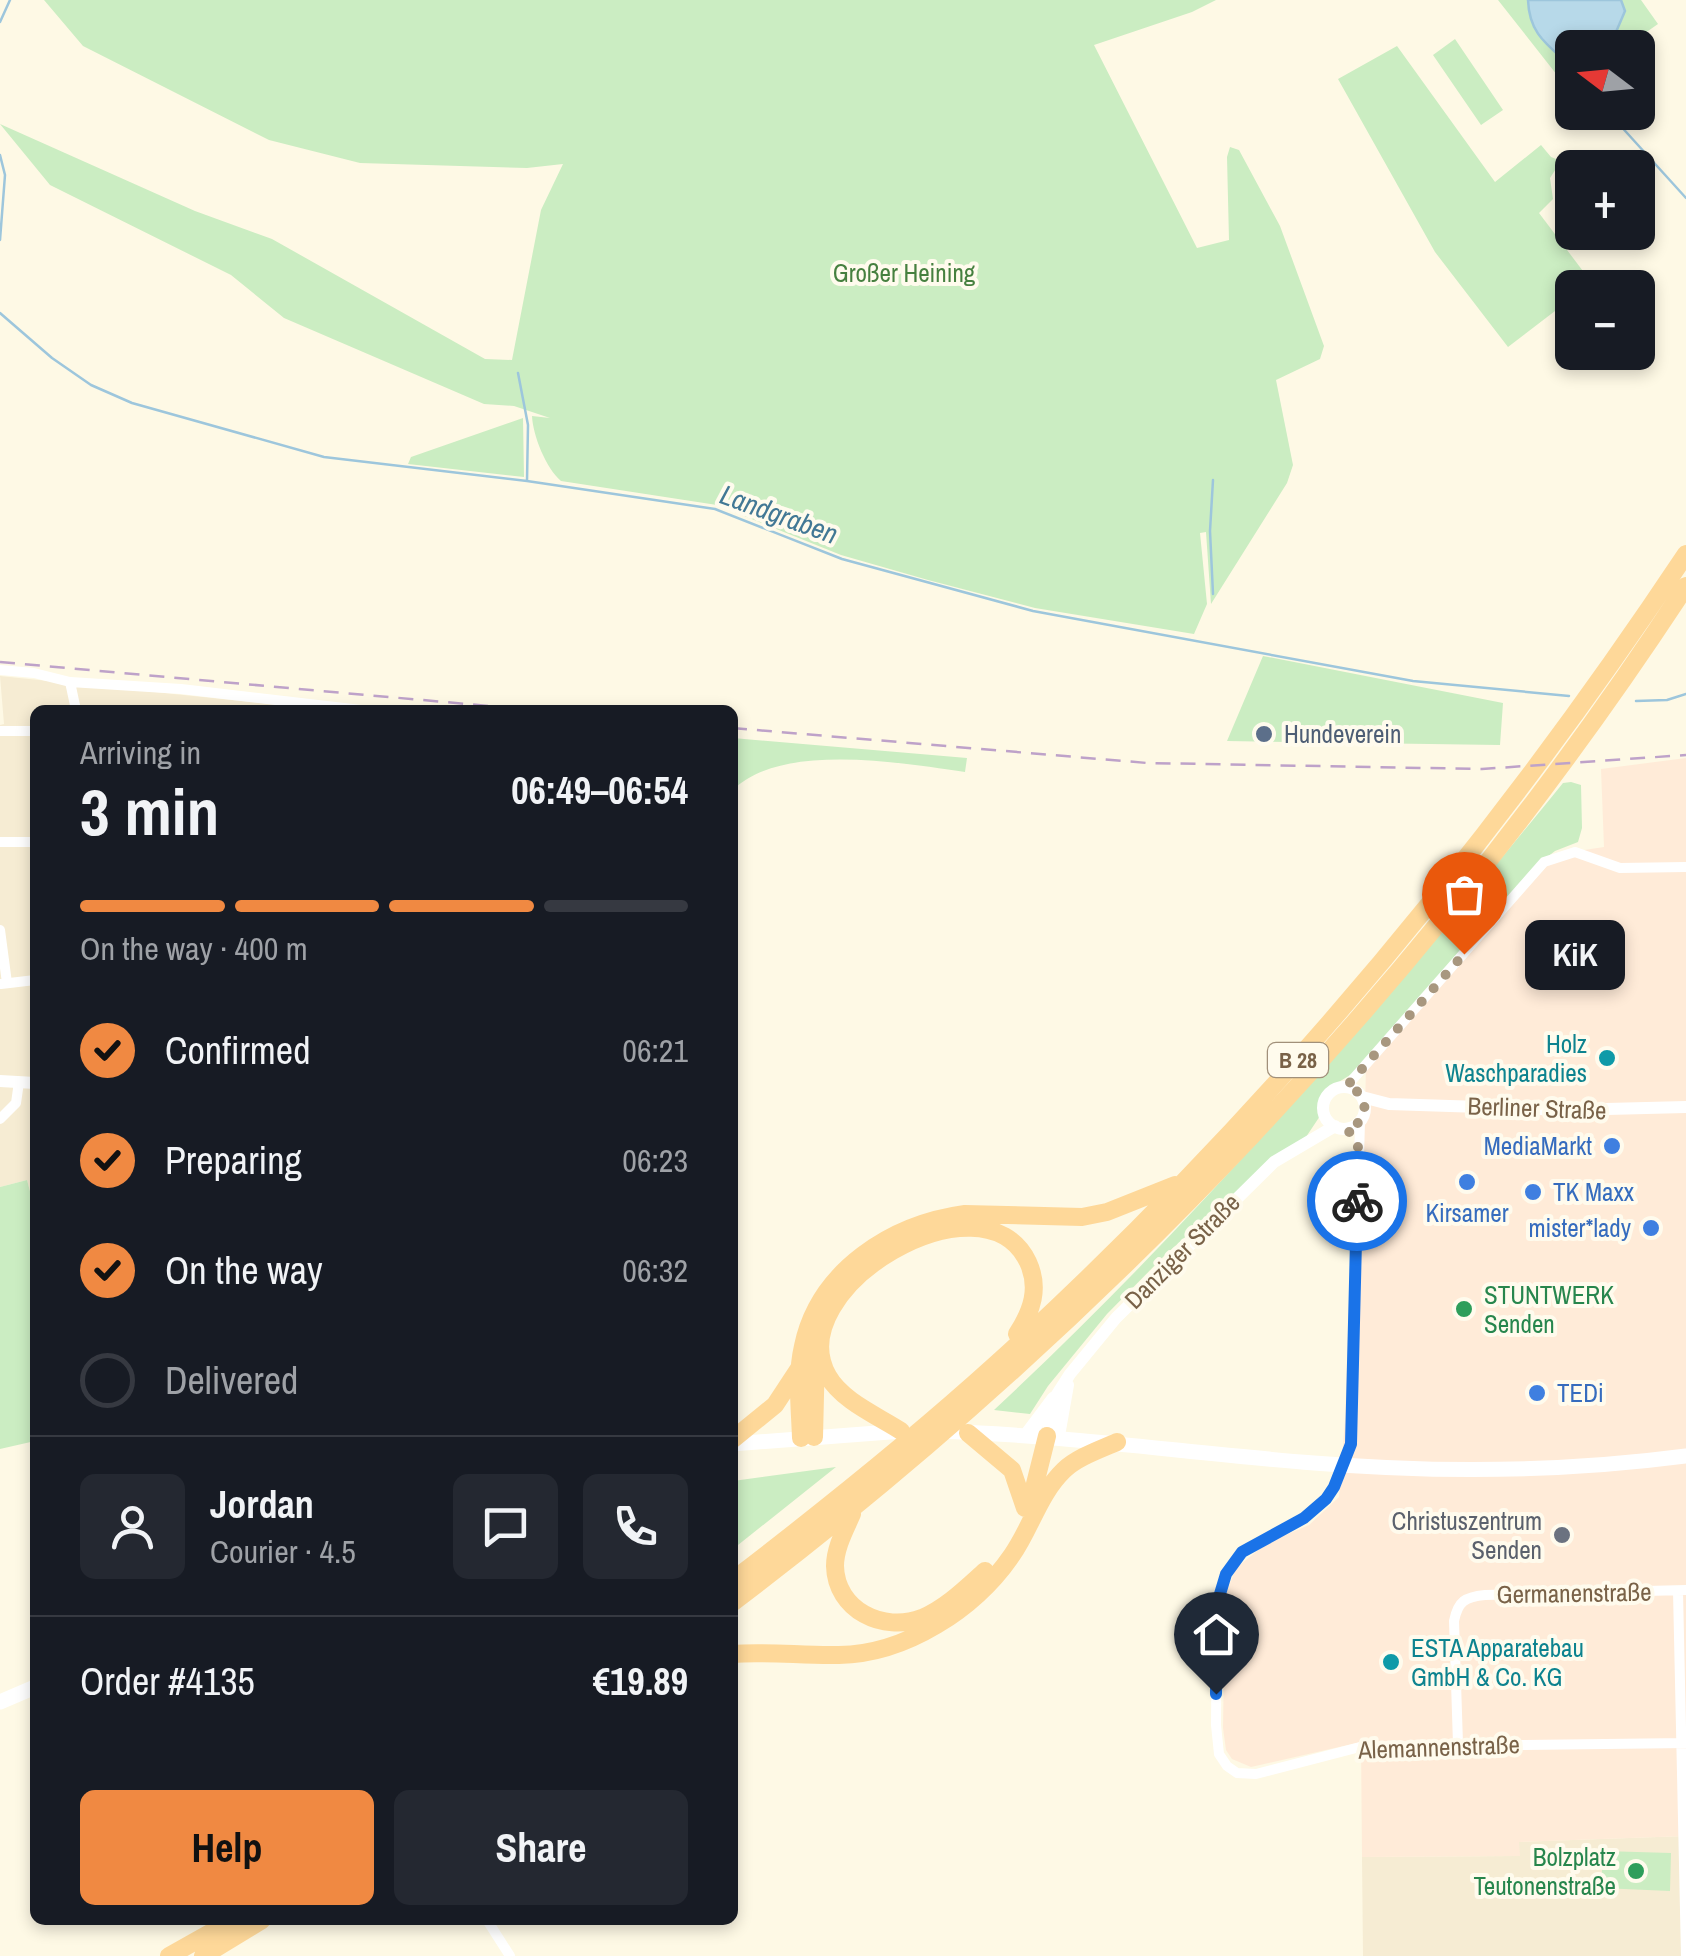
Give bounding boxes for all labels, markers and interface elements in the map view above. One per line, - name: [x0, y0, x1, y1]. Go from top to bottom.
- north arrow: [1555, 30, 1655, 130]
- map controls: [1555, 30, 1655, 370]
- button: +: [1555, 150, 1655, 250]
- park label: Großer Heining: [833, 256, 976, 290]
- button: −: [1555, 270, 1655, 370]
- water label: Landgraben: [715, 475, 843, 553]
- place label: Hundeverein: [1284, 717, 1401, 751]
- marker: Hundeverein: [1253, 723, 1275, 745]
- text: Arriving in: [80, 731, 201, 774]
- text: 06:49–06:54: [511, 765, 688, 816]
- text: 3 min: [80, 768, 219, 855]
- pin: [1422, 852, 1507, 955]
- icon: bag: [1437, 867, 1492, 922]
- callout: KiK: [1524, 919, 1624, 989]
- text: On the way · 400 m: [80, 927, 308, 970]
- text: KiK: [1552, 933, 1598, 976]
- icon: check: [80, 1023, 135, 1078]
- text: Confirmed: [165, 1025, 310, 1076]
- place label: Holz Waschparadies: [1445, 1027, 1587, 1090]
- text: 06:21: [622, 1029, 688, 1072]
- road number: B 28: [1268, 1043, 1328, 1077]
- marker: Holz Waschparadies: [1596, 1047, 1618, 1069]
- street label: Berliner Straße: [1467, 1089, 1607, 1127]
- place label: MediaMarkt: [1484, 1129, 1592, 1163]
- icon: check: [80, 1133, 135, 1188]
- text: Preparing: [165, 1135, 302, 1186]
- marker: MediaMarkt: [1601, 1135, 1623, 1157]
- text: 06:23: [622, 1139, 688, 1182]
- courier: [1307, 1151, 1407, 1251]
- marker: Kirsamer: [1456, 1171, 1478, 1193]
- icon: bike: [1330, 1174, 1385, 1229]
- place label: TK Maxx: [1553, 1175, 1635, 1209]
- marker: TK Maxx: [1522, 1181, 1544, 1203]
- street label: Danziger Straße: [1117, 1186, 1247, 1316]
- place label: Kirsamer: [1425, 1196, 1509, 1230]
- place label: mister*lady: [1528, 1211, 1632, 1245]
- marker: mister*lady: [1640, 1217, 1662, 1239]
- icon: check: [80, 1243, 135, 1298]
- text: On the way: [165, 1245, 323, 1296]
- text: 06:32: [622, 1249, 688, 1292]
- place label: STUNTWERK Senden: [1484, 1278, 1614, 1341]
- marker: STUNTWERK Senden: [1453, 1298, 1475, 1320]
- text: Delivered: [165, 1355, 298, 1406]
- place label: TEDi: [1557, 1376, 1604, 1410]
- marker: TEDi: [1526, 1382, 1548, 1404]
- button: person: [80, 1474, 185, 1579]
- button: chat: [453, 1474, 558, 1579]
- button: phone: [583, 1474, 688, 1579]
- text: Jordan: [210, 1479, 314, 1530]
- place label: Christuszentrum Senden: [1392, 1504, 1542, 1567]
- marker: Christuszentrum Senden: [1551, 1524, 1573, 1546]
- text: Courier · 4.5: [210, 1530, 356, 1573]
- street label: Germanenstraße: [1496, 1575, 1652, 1611]
- pin: [1174, 1592, 1259, 1695]
- icon: home: [1189, 1607, 1244, 1662]
- place label: ESTA Apparatebau GmbH & Co. KG: [1411, 1631, 1584, 1694]
- marker: ESTA Apparatebau GmbH & Co. KG: [1380, 1651, 1402, 1673]
- text: Order #4135: [80, 1656, 255, 1707]
- text: €19.89: [593, 1656, 688, 1707]
- street label: Alemannenstraße: [1357, 1727, 1520, 1767]
- button: Help: [80, 1790, 374, 1905]
- button: Share: [394, 1790, 688, 1905]
- place label: Bolzplatz Teutonenstraße: [1474, 1840, 1616, 1903]
- marker: Bolzplatz Teutonenstraße: [1625, 1860, 1647, 1882]

